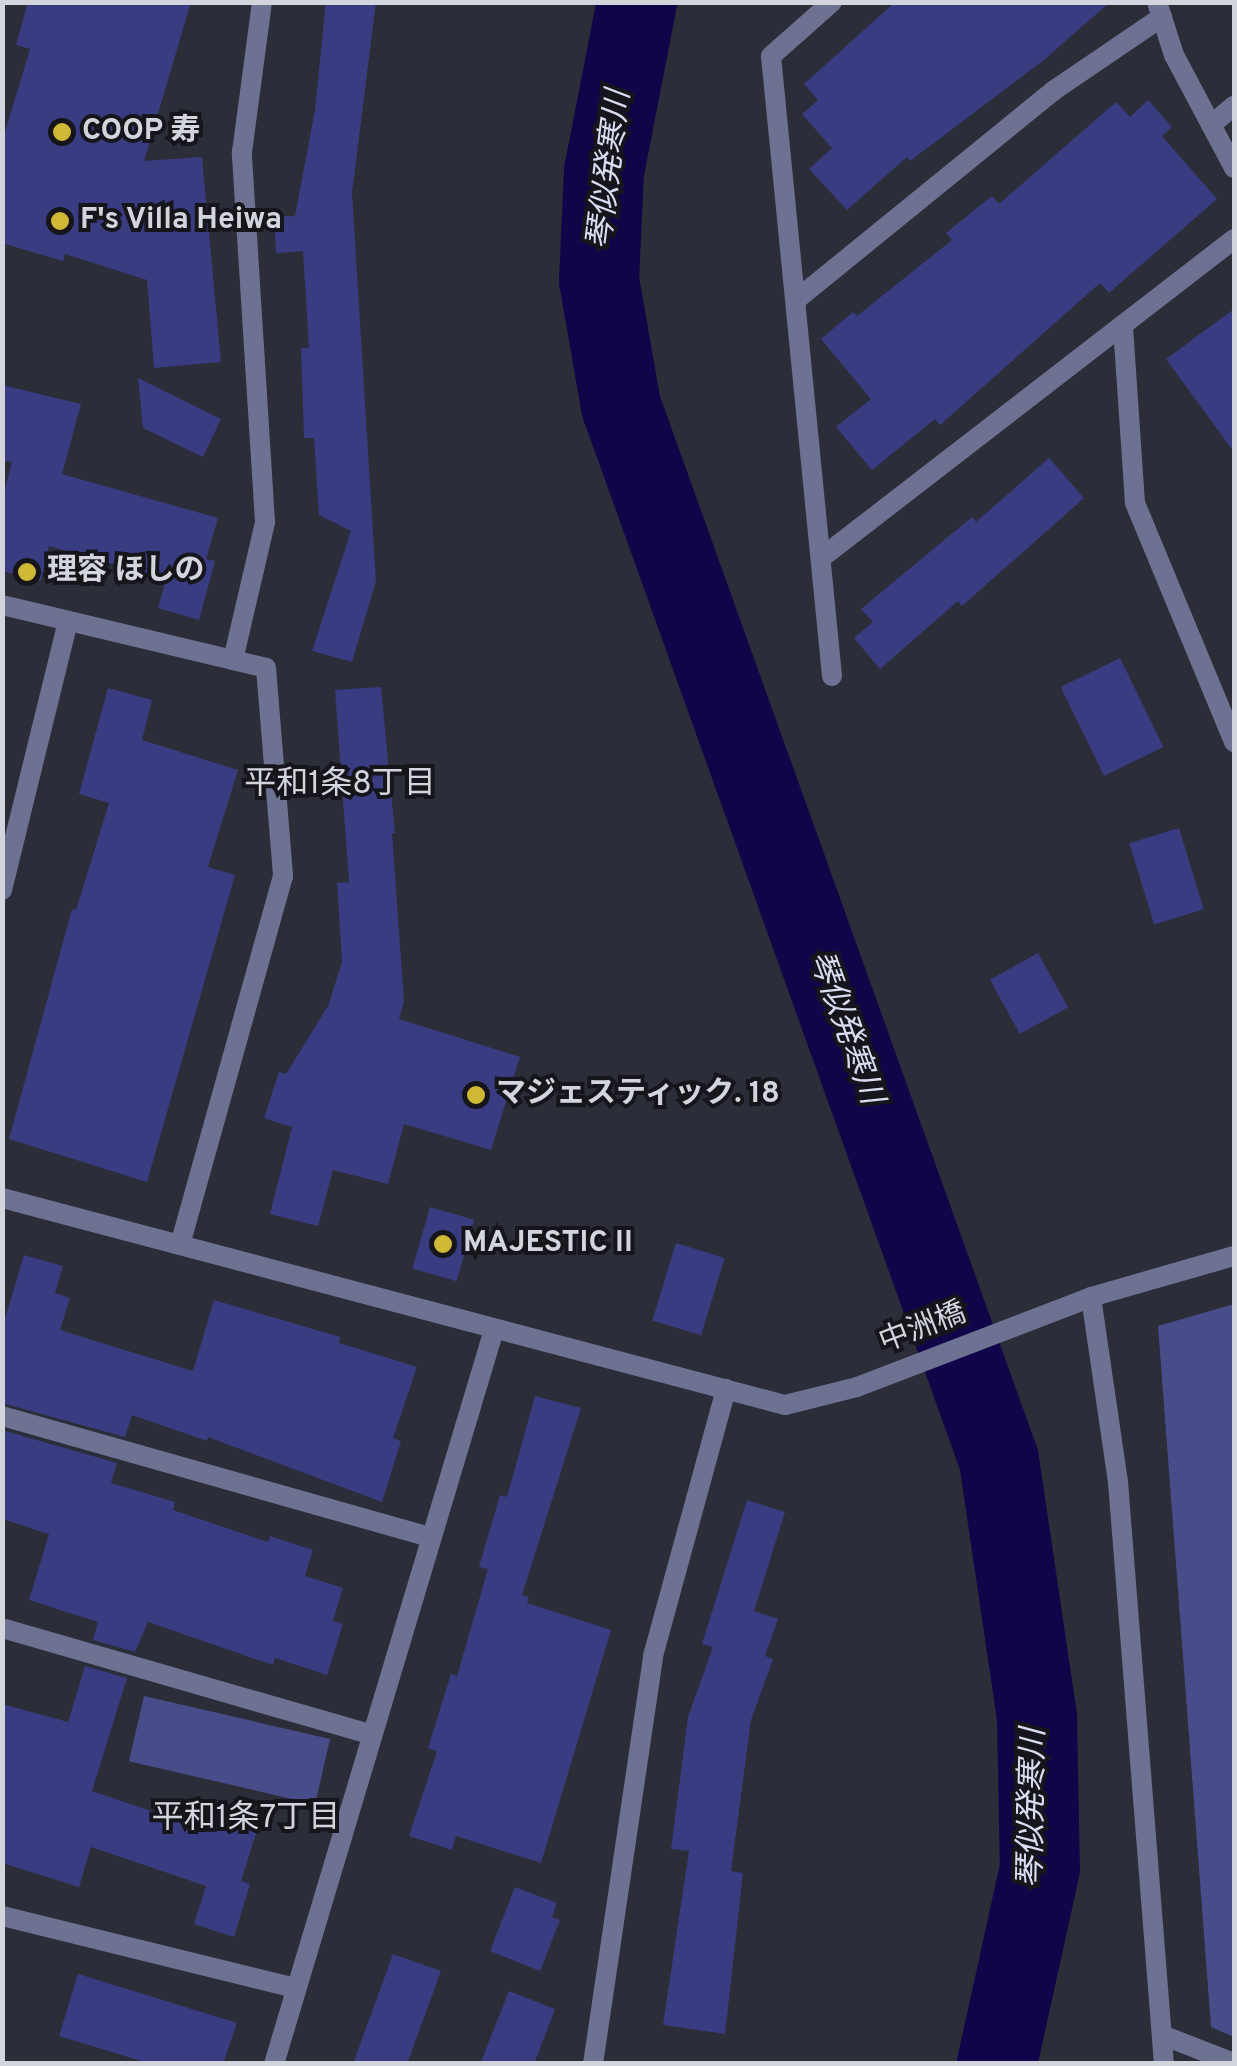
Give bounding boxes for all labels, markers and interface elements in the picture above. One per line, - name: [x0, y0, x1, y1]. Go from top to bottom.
- water label: 琴似発寒川: [582, 88, 640, 252]
- place label: COOP 寿: [82, 114, 200, 150]
- marker: COOP 寿: [51, 121, 73, 143]
- place label: F's Villa Heiwa: [80, 203, 283, 239]
- marker: F's Villa Heiwa: [49, 210, 71, 232]
- place label: 理容 ほしの: [47, 554, 204, 590]
- marker: 理容 ほしの: [16, 561, 38, 583]
- district label: 平和1条8丁目: [244, 766, 436, 804]
- water label: 琴似発寒川: [799, 946, 889, 1110]
- place label: マジェスティック. 18: [496, 1077, 782, 1113]
- marker: マジェスティック. 18: [465, 1084, 487, 1106]
- place label: MAJESTIC II: [463, 1226, 633, 1262]
- marker: MAJESTIC II: [432, 1233, 454, 1255]
- street label: 中洲橋: [875, 1296, 971, 1362]
- water label: 琴似発寒川: [1013, 1728, 1055, 1888]
- district label: 平和1条7丁目: [152, 1800, 340, 1838]

